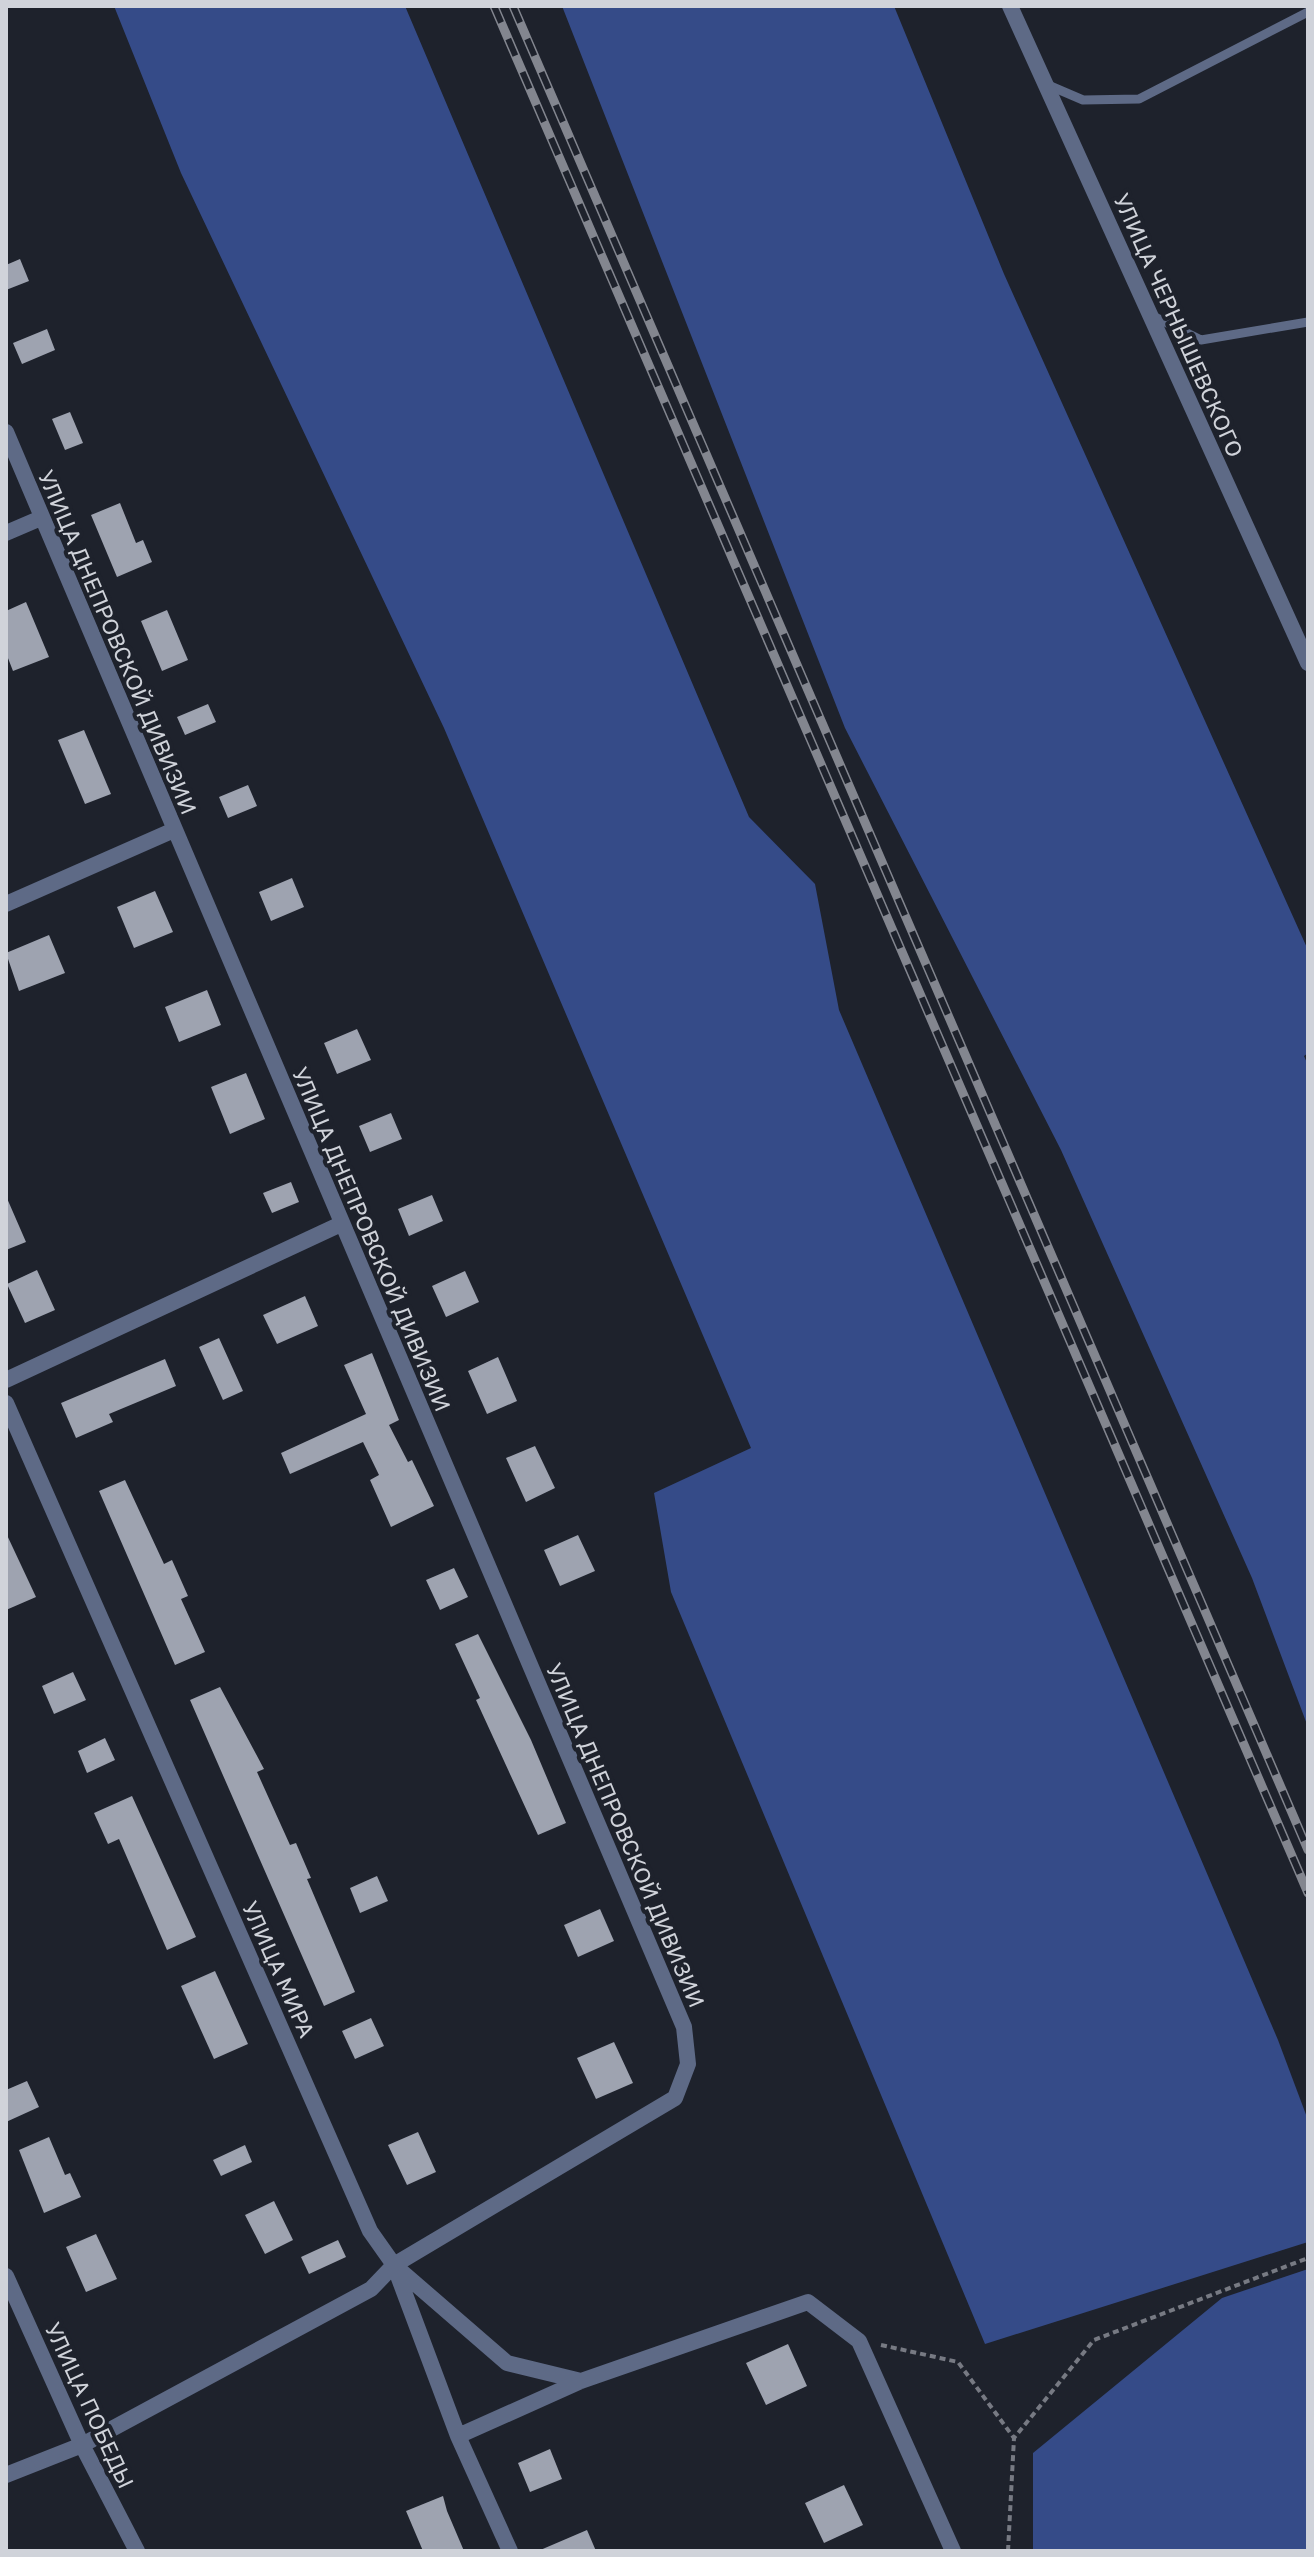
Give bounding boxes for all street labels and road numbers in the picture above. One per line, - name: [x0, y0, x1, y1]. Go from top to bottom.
- street label: УЛИЦА ЧЕРНЫШЕВСКОГО: [1108, 189, 1250, 461]
- street label: УЛИЦА ДНЕПРОВСКОЙ ДИВИЗИИ: [33, 466, 203, 818]
- street label: УЛИЦА ДНЕПРОВСКОЙ ДИВИЗИИ: [287, 1063, 457, 1415]
- street label: УЛИЦА ДНЕПРОВСКОЙ ДИВИЗИИ: [541, 1659, 711, 2011]
- street label: УЛИЦА МИРА: [237, 1897, 321, 2042]
- street label: УЛИЦА ПОБЕДЫ: [40, 2318, 140, 2492]

